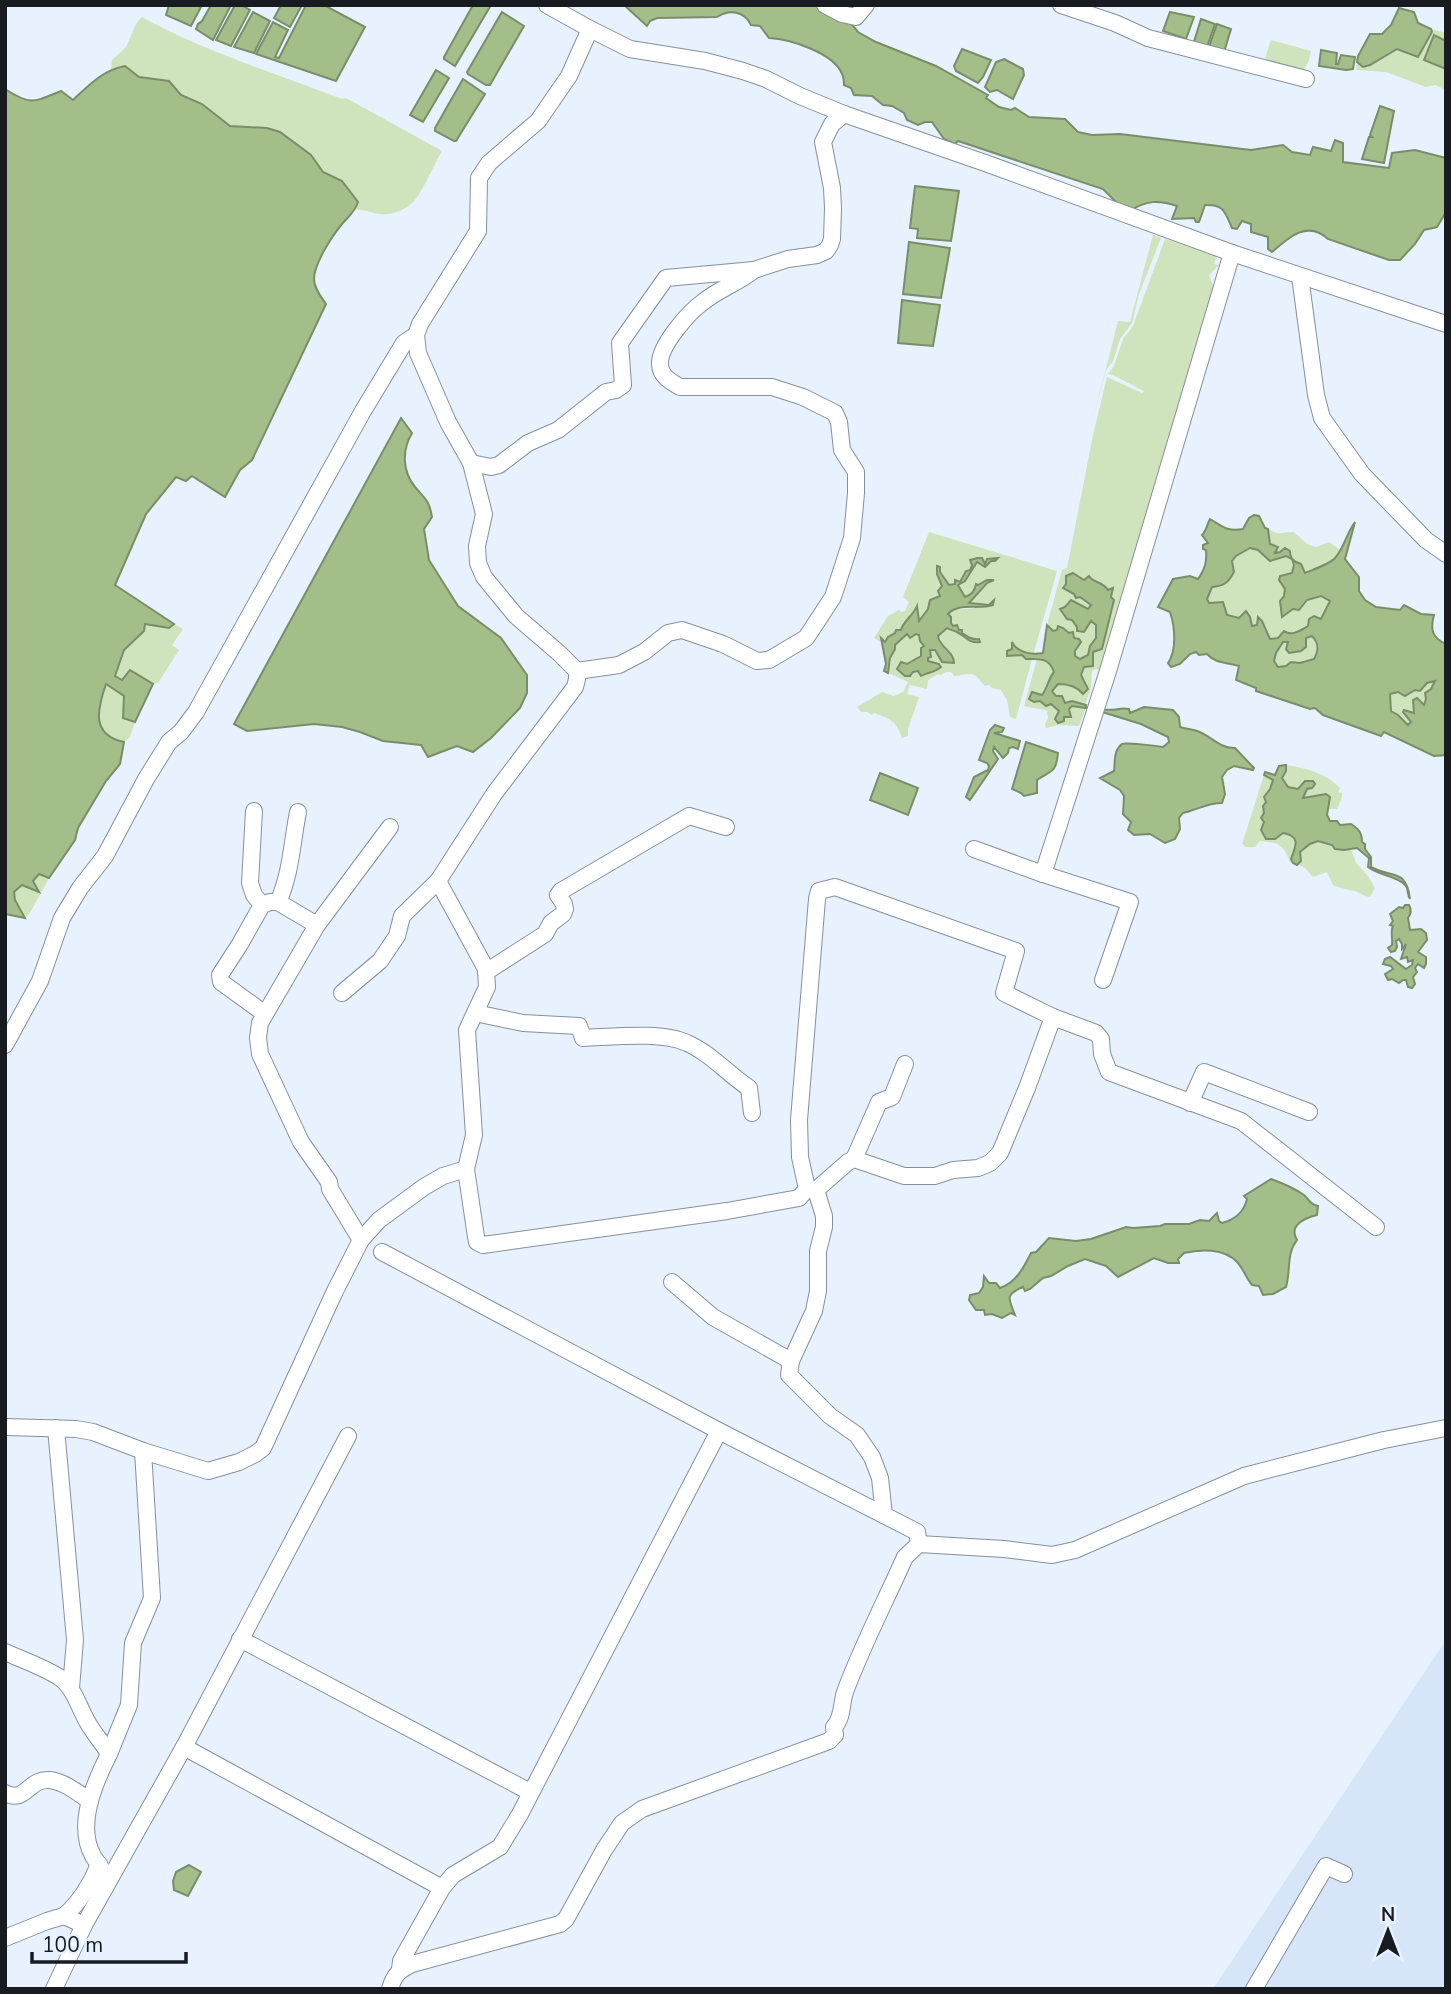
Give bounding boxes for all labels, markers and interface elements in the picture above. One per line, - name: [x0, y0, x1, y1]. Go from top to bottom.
- north arrow: [1353, 1896, 1423, 1966]
- text: N: [1381, 1902, 1395, 1928]
- scale bar: [32, 1920, 186, 1964]
- text: 100 m: [42, 1931, 103, 1959]

